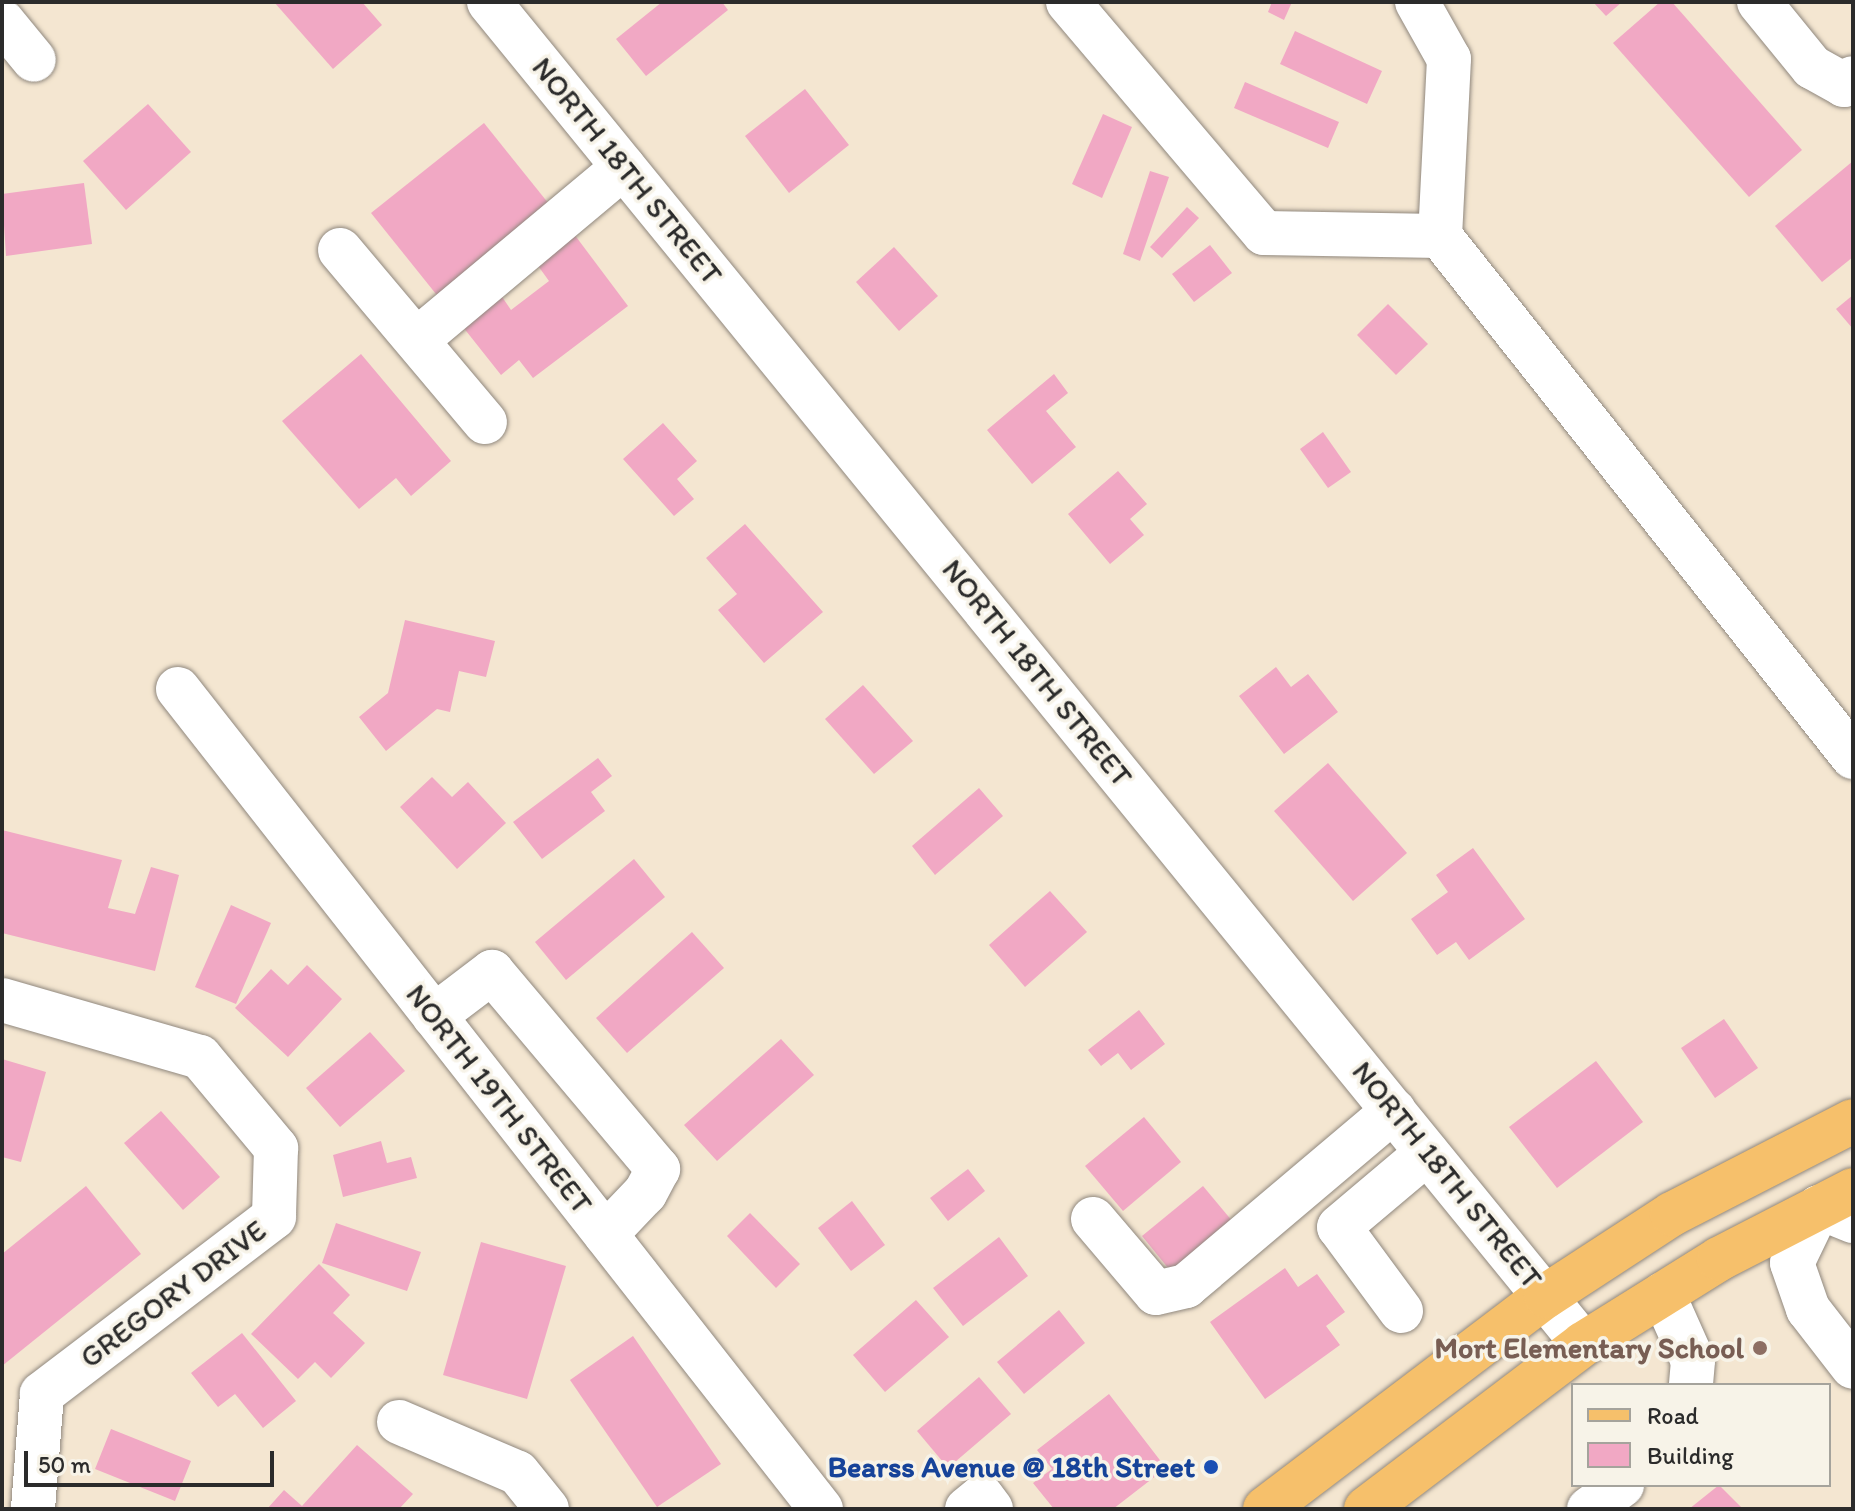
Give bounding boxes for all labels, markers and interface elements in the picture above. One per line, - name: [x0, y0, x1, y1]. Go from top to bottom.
- street label: NORTH 18TH STREET: [524, 50, 730, 292]
- street label: NORTH 18TH STREET: [934, 552, 1140, 794]
- street label: NORTH 19TH STREET: [398, 977, 600, 1221]
- street label: NORTH 18TH STREET: [1344, 1054, 1550, 1296]
- street label: GREGORY DRIVE: [73, 1212, 273, 1376]
- place label: Mort Elementary School: [1436, 1330, 1744, 1366]
- marker: Mort Elementary School: [1751, 1339, 1769, 1357]
- legend: [1571, 1383, 1831, 1487]
- text: Road: [1647, 1401, 1699, 1430]
- scale bar: [28, 1435, 278, 1485]
- text: Building: [1647, 1441, 1734, 1470]
- place label: Bearss Avenue @ 18th Street: [828, 1449, 1195, 1485]
- text: 50 m: [38, 1450, 91, 1479]
- marker: Bearss Avenue @ 18th Street: [1202, 1458, 1220, 1476]

